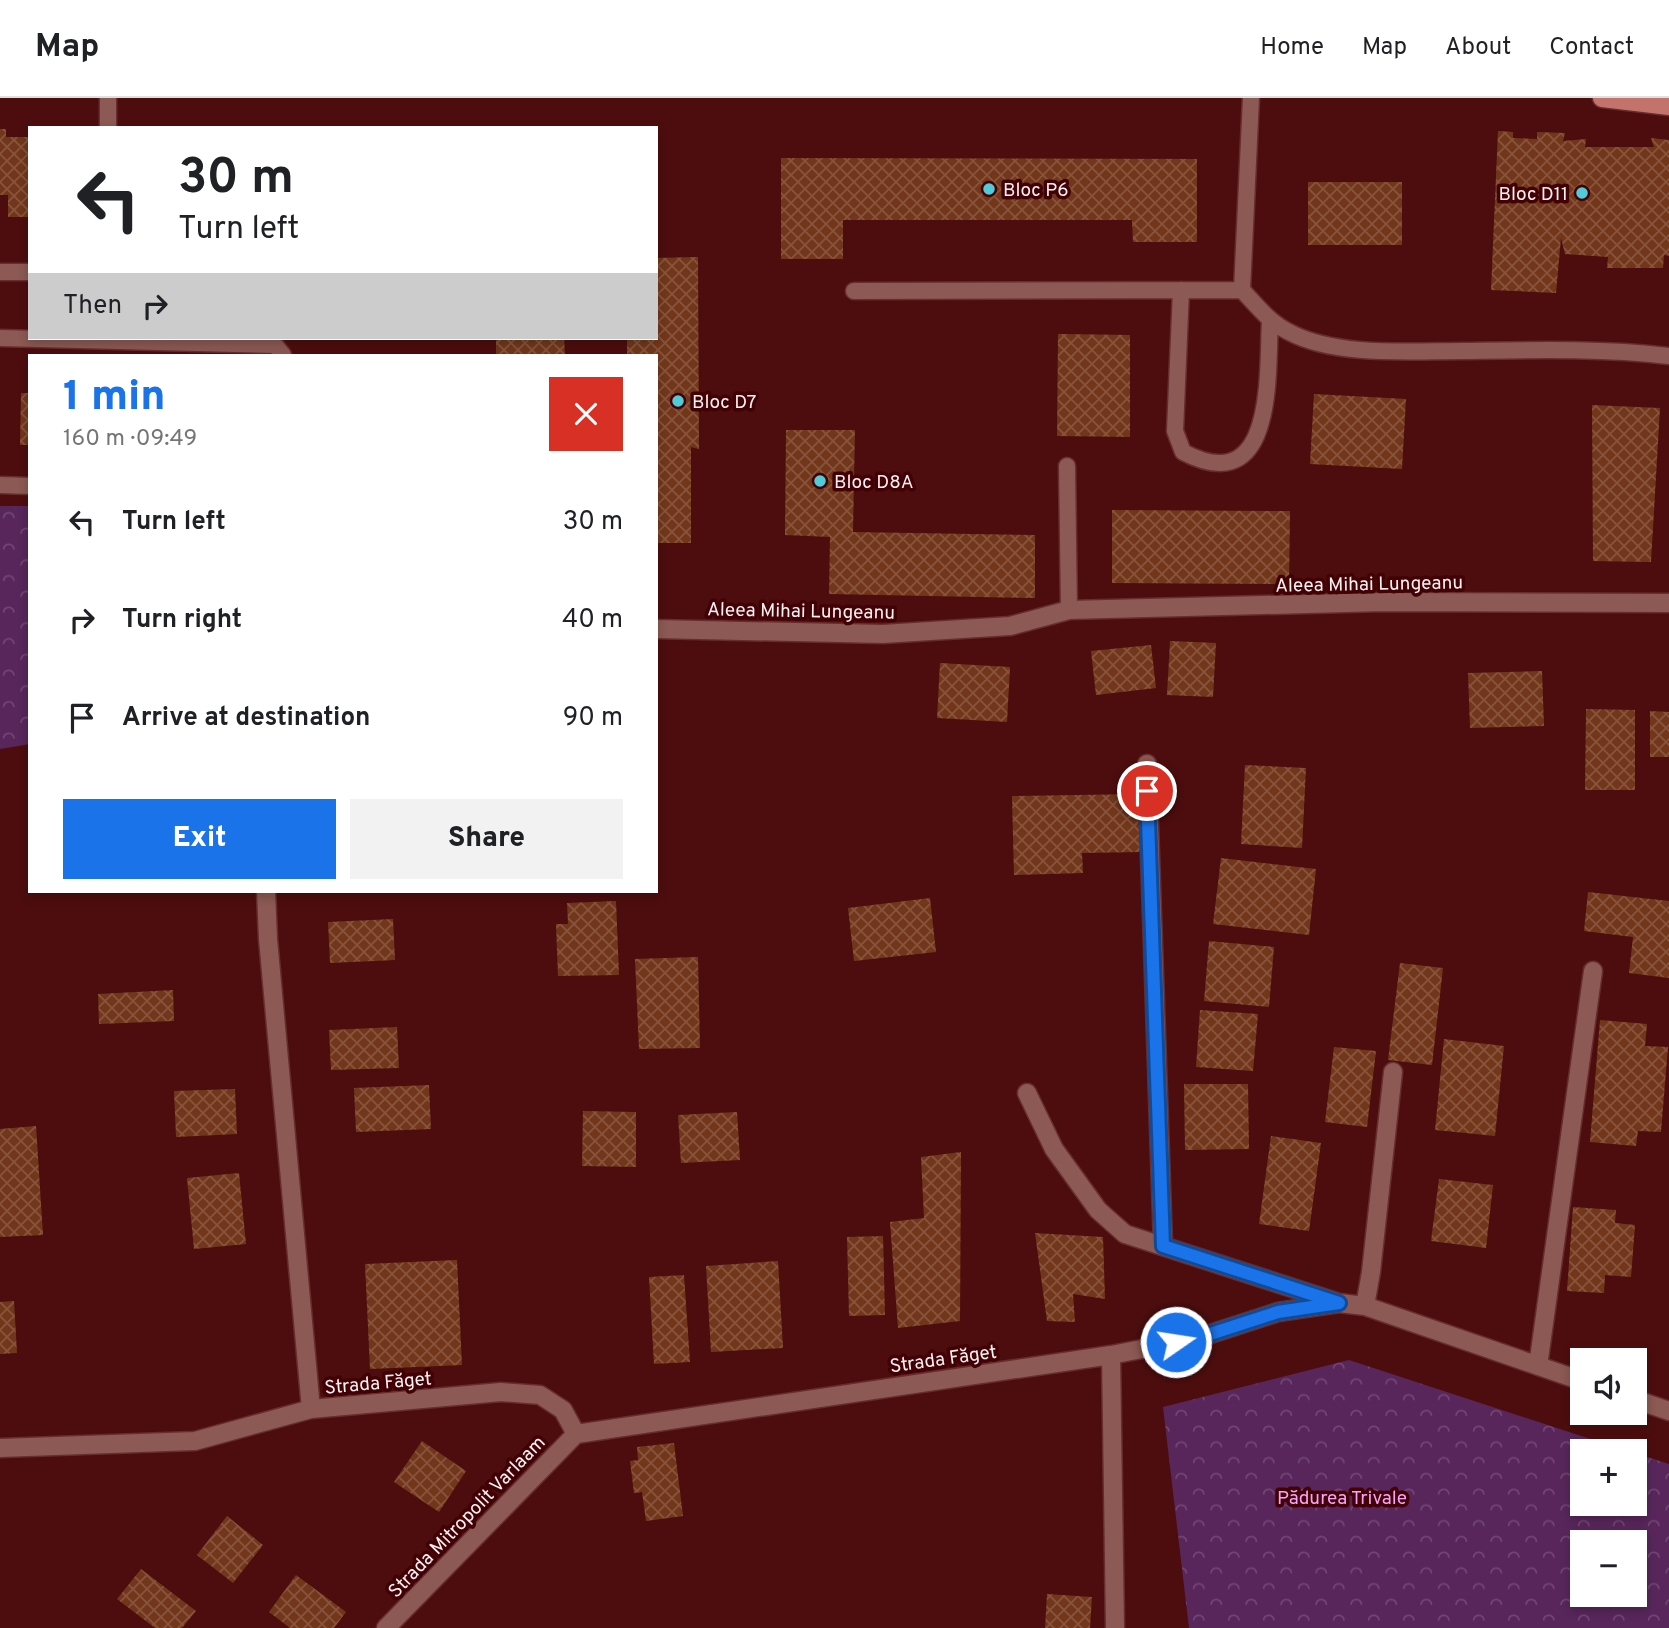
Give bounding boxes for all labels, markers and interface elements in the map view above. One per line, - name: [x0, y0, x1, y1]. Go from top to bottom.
- text: Map: [35, 27, 99, 69]
- text: Home: [1260, 33, 1324, 63]
- text: Map: [1362, 33, 1407, 63]
- text: About: [1445, 33, 1511, 63]
- text: Contact: [1549, 33, 1634, 63]
- text: 30 m: [178, 149, 294, 211]
- icon: left: [63, 154, 154, 245]
- place label: Bloc P6: [1003, 179, 1069, 203]
- marker: Bloc P6: [981, 181, 997, 197]
- place label: Bloc D11: [1499, 183, 1568, 207]
- marker: Bloc D11: [1574, 185, 1590, 201]
- text: Turn left: [178, 210, 299, 250]
- icon: right: [136, 287, 174, 325]
- text: Then: [63, 290, 122, 323]
- text: 1 min: [63, 372, 166, 425]
- button: close: [549, 377, 623, 451]
- place label: Bloc D7: [692, 391, 756, 415]
- marker: Bloc D7: [670, 393, 686, 409]
- text: 160 m · 09:49: [63, 425, 197, 454]
- place label: Bloc D8A: [834, 471, 914, 495]
- marker: Bloc D8A: [812, 473, 828, 489]
- icon: left: [63, 503, 101, 541]
- text: Turn left: [122, 506, 226, 539]
- text: 30 m: [563, 506, 623, 539]
- street label: Aleea Mihai Lungeanu: [1275, 571, 1463, 599]
- street label: Aleea Mihai Lungeanu: [707, 598, 895, 626]
- icon: right: [63, 601, 101, 639]
- text: Turn right: [122, 604, 242, 637]
- text: 40 m: [562, 604, 623, 637]
- icon: arrive: [63, 699, 101, 737]
- text: Arrive at destination: [122, 702, 370, 735]
- text: 90 m: [563, 702, 623, 735]
- pin: [1117, 761, 1177, 821]
- icon: arrive: [1128, 772, 1166, 810]
- button: Exit: [63, 799, 336, 879]
- button: Share: [350, 799, 623, 879]
- position arrow: [1139, 1305, 1213, 1379]
- street label: Strada Făget: [888, 1341, 998, 1379]
- map controls: [1570, 1348, 1647, 1607]
- button: sound: [1570, 1348, 1647, 1425]
- street label: Strada Făget: [323, 1367, 433, 1401]
- street label: Strada Mitropolit Varlaam: [384, 1431, 551, 1604]
- button: +: [1570, 1439, 1647, 1516]
- park label: Pădurea Trivale: [1277, 1487, 1407, 1511]
- button: −: [1570, 1530, 1647, 1607]

